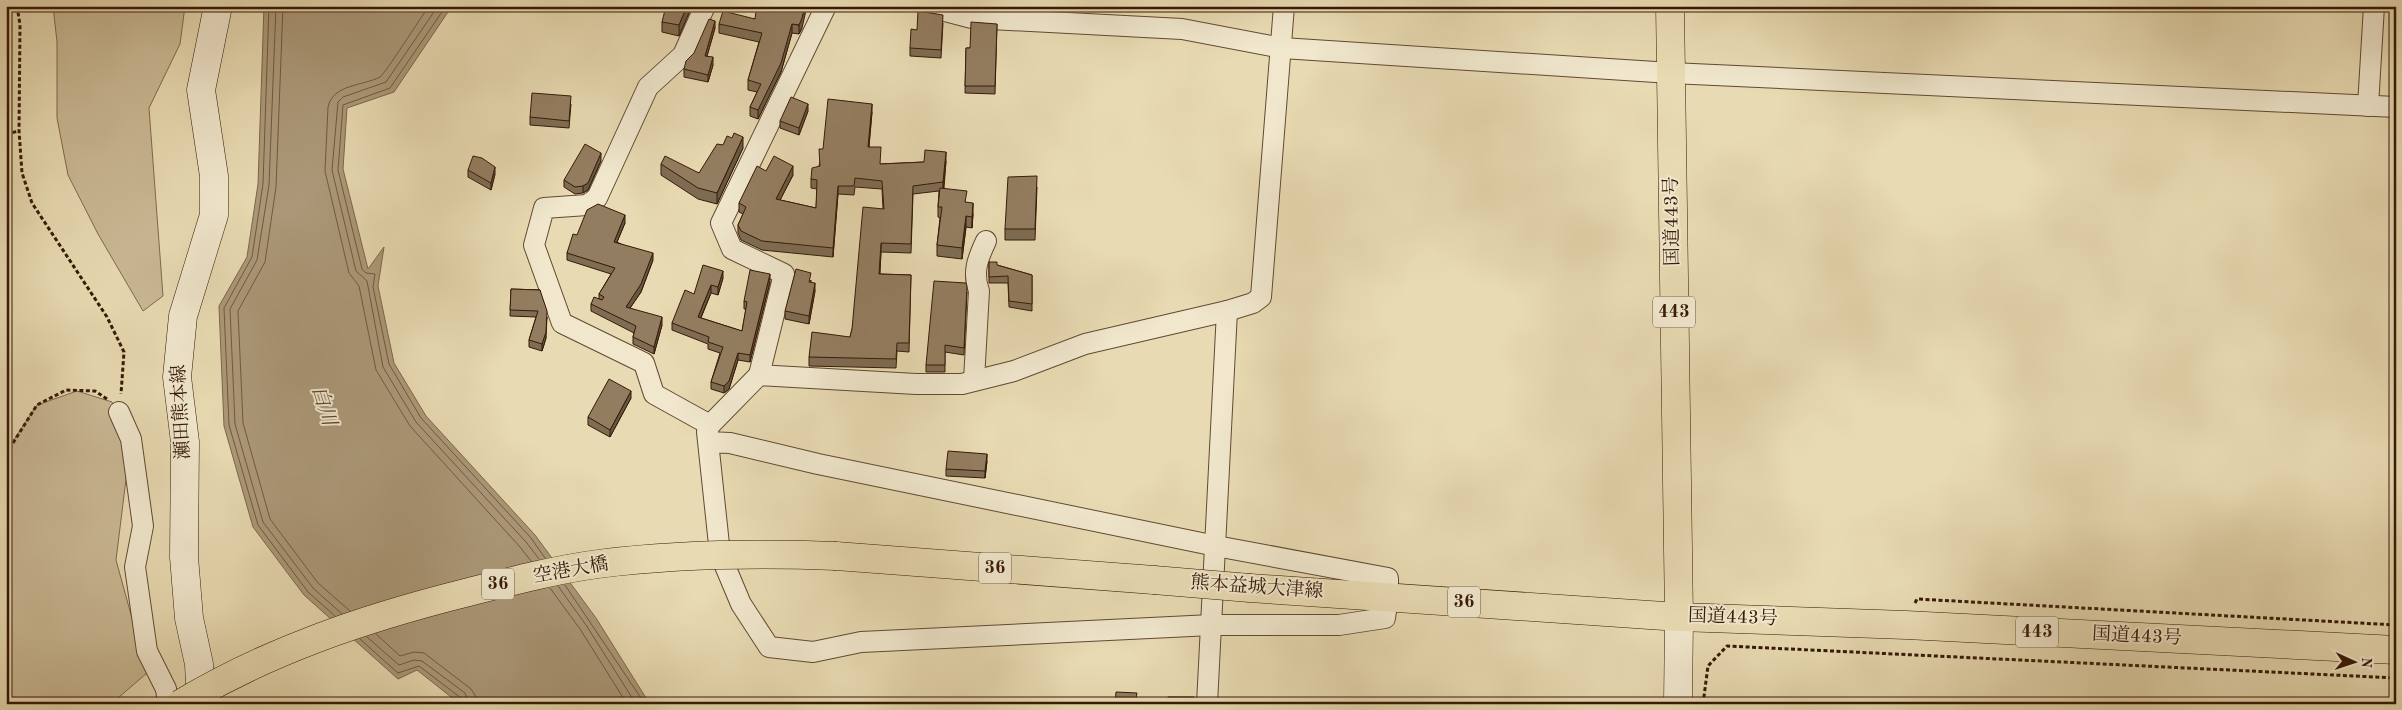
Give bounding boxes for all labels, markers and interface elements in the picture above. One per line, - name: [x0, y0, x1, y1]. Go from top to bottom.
- street label: 国道443号: [1661, 176, 1683, 266]
- road number: 443: [1653, 296, 1695, 328]
- street label: 瀬田熊本線: [167, 364, 194, 460]
- water label: 白川: [308, 383, 341, 430]
- street label: 空港大橋: [531, 552, 610, 587]
- road number: 36: [979, 552, 1011, 584]
- road number: 36: [482, 568, 514, 600]
- street label: 熊本益城大津線: [1190, 571, 1324, 602]
- road number: 36: [1448, 586, 1480, 618]
- street label: 国道443号: [1688, 605, 1778, 629]
- road number: 443: [2016, 616, 2058, 648]
- street label: 国道443号: [2092, 623, 2183, 649]
- north arrow: [2330, 638, 2380, 688]
- text: N: [2359, 657, 2373, 669]

